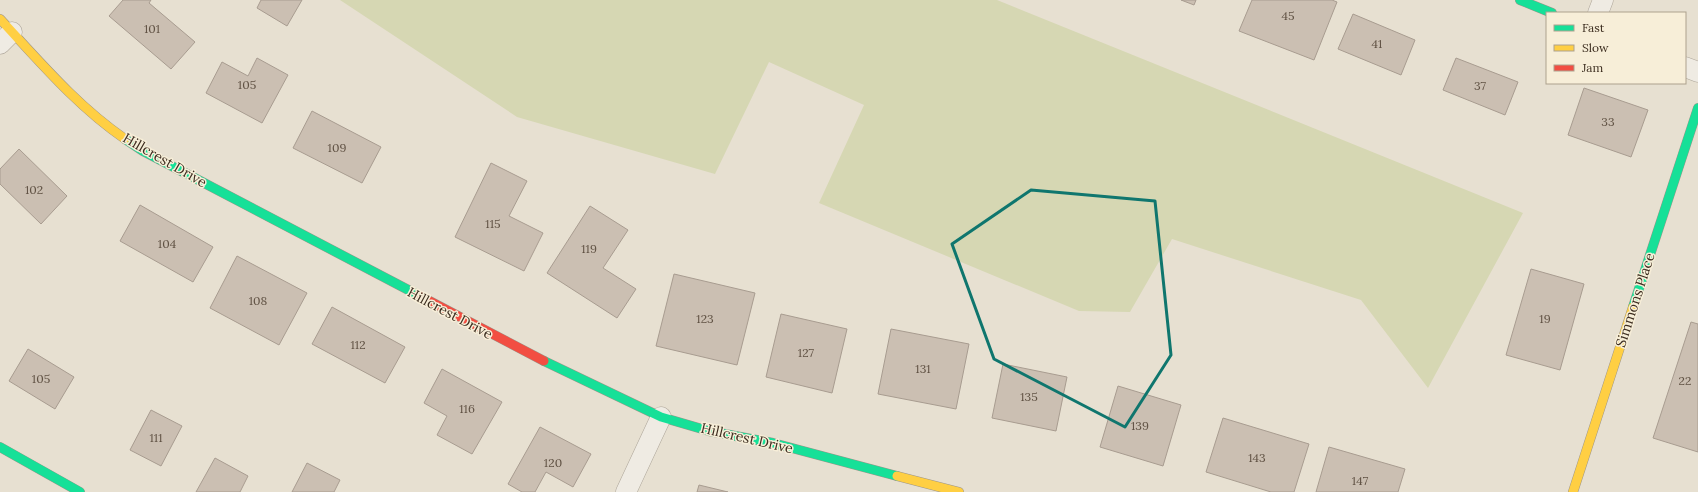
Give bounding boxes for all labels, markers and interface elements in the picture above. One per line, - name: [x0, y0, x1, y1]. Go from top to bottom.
- house number: 45: [1281, 8, 1295, 23]
- legend: [1546, 12, 1686, 84]
- text: Fast: [1582, 20, 1605, 35]
- house number: 101: [144, 21, 160, 36]
- house number: 41: [1372, 36, 1382, 51]
- text: Slow: [1582, 40, 1609, 55]
- text: Jam: [1581, 60, 1603, 75]
- house number: 105: [238, 77, 256, 92]
- house number: 37: [1474, 78, 1486, 93]
- house number: 33: [1601, 114, 1615, 129]
- street label: Hillcrest Drive: [120, 129, 211, 191]
- house number: 109: [328, 140, 346, 155]
- house number: 102: [25, 182, 43, 197]
- house number: 115: [485, 216, 501, 231]
- house number: 104: [158, 236, 177, 251]
- house number: 119: [581, 241, 597, 256]
- street label: Simmons Place: [1611, 250, 1659, 349]
- street label: Hillcrest Drive: [404, 283, 496, 343]
- house number: 108: [249, 293, 268, 308]
- house number: 123: [696, 311, 714, 326]
- house number: 19: [1539, 311, 1551, 326]
- house number: 112: [350, 337, 366, 352]
- house number: 127: [798, 345, 815, 360]
- house number: 131: [915, 361, 931, 376]
- house number: 105: [32, 371, 50, 386]
- house number: 22: [1679, 373, 1691, 388]
- house number: 135: [1020, 389, 1038, 404]
- house number: 116: [459, 401, 475, 416]
- house number: 139: [1131, 418, 1149, 433]
- street label: Hillcrest Drive: [699, 419, 795, 457]
- house number: 111: [149, 430, 163, 445]
- house number: 143: [1248, 450, 1266, 465]
- house number: 120: [544, 455, 562, 470]
- house number: 147: [1352, 473, 1369, 488]

